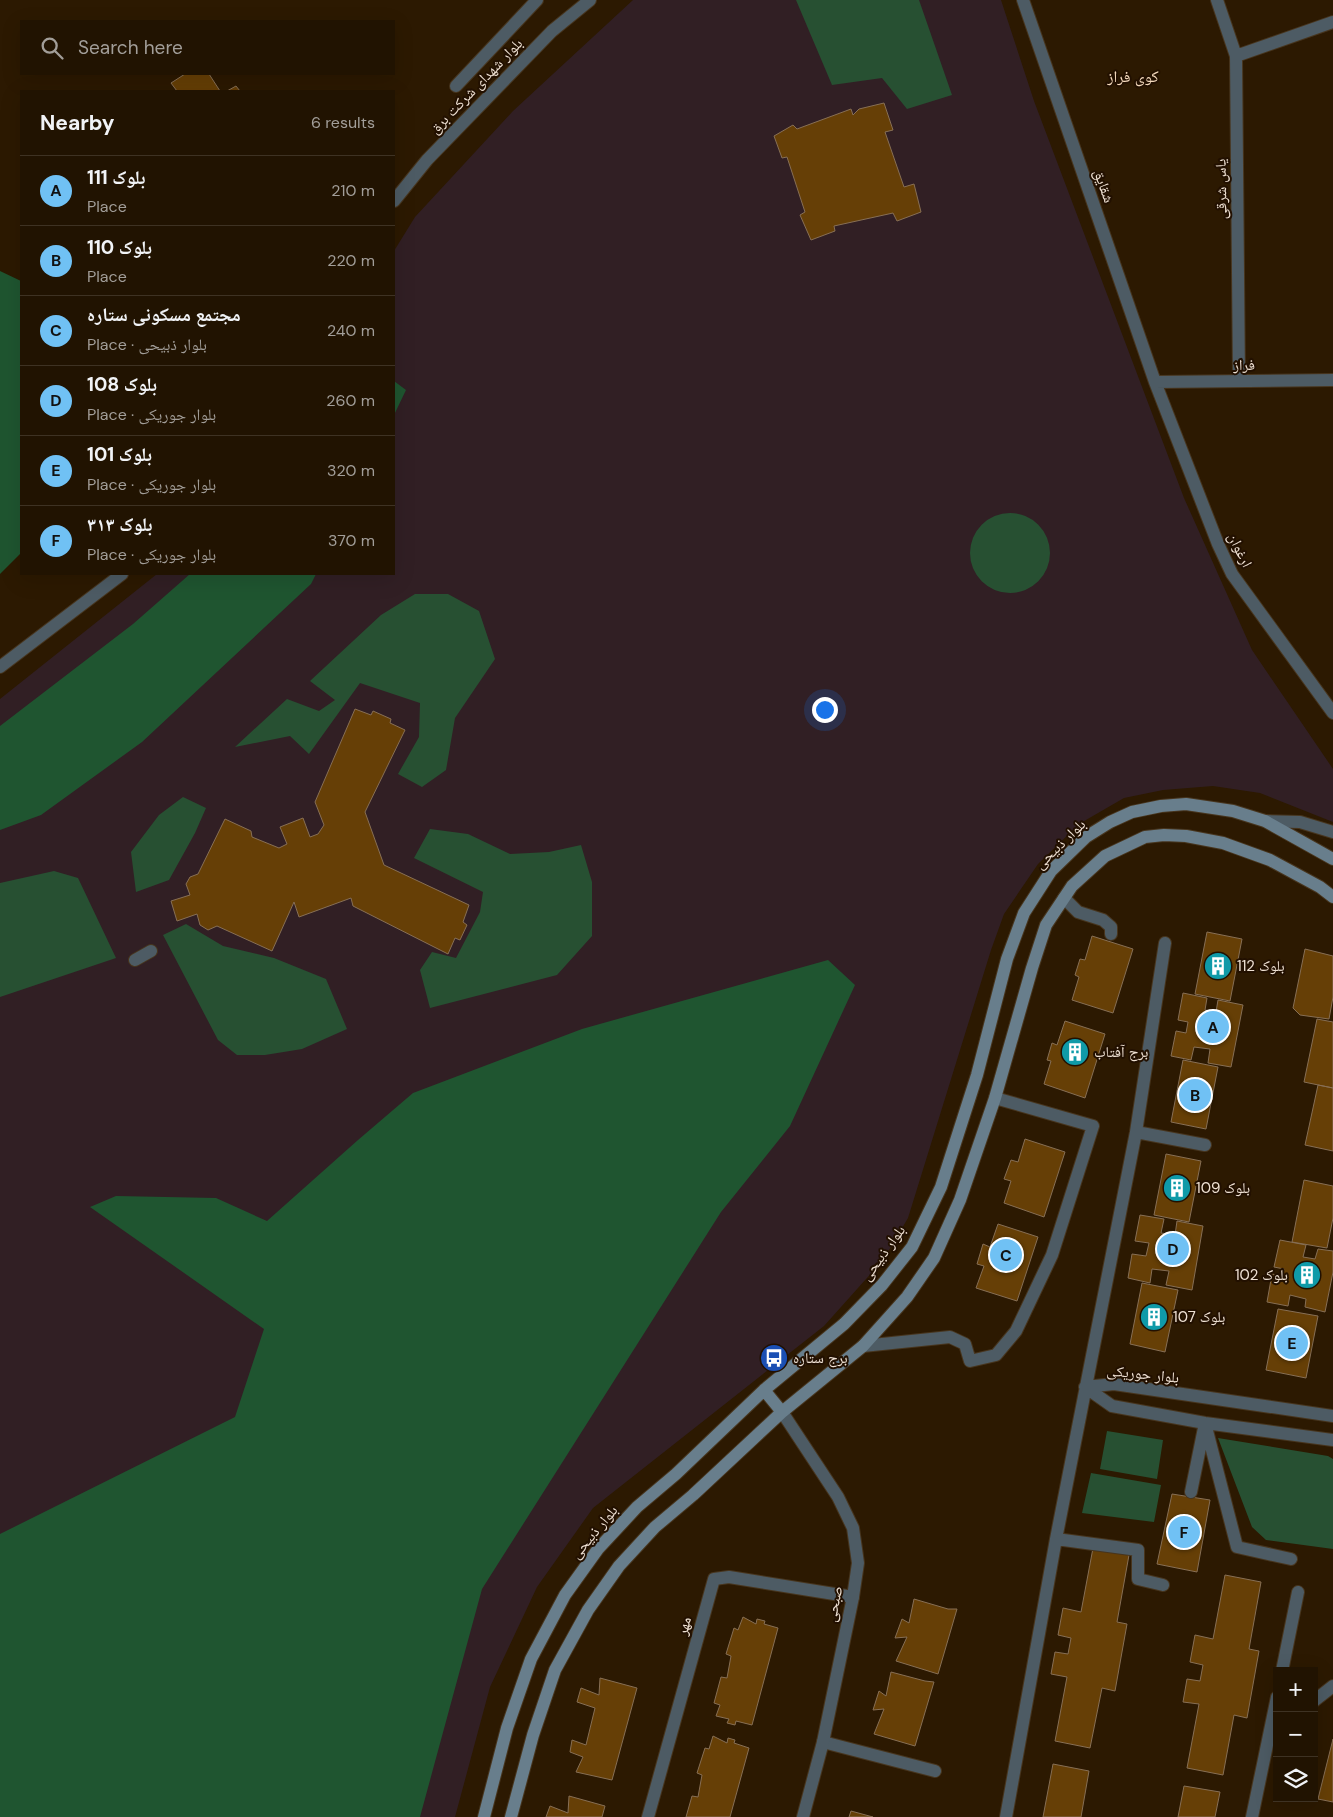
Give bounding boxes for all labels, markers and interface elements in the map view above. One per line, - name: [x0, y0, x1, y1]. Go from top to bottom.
- search box: [20, 20, 395, 75]
- icon: search: [38, 34, 66, 62]
- street label: بلوار شهدای شرکت برق: [425, 34, 527, 138]
- text: Search here: [78, 35, 183, 60]
- district label: کوی فراز: [1106, 66, 1159, 87]
- text: Nearby: [40, 109, 114, 137]
- text: 6 results: [311, 112, 375, 133]
- street label: یاس شرقی: [1210, 158, 1232, 220]
- text: بلوک 111: [87, 165, 145, 190]
- street label: شقایق: [1089, 167, 1119, 206]
- text: A: [50, 180, 62, 201]
- text: 210 m: [331, 180, 375, 201]
- text: Place: [87, 196, 127, 217]
- text: بلوک 110: [87, 235, 152, 260]
- text: B: [51, 250, 61, 271]
- text: 220 m: [327, 250, 375, 271]
- text: Place: [87, 266, 127, 287]
- text: مجتمع مسکونی ستاره: [87, 302, 241, 327]
- text: C: [50, 320, 62, 341]
- text: 240 m: [327, 320, 375, 341]
- text: Place · بلوار ذبیحی: [87, 334, 207, 355]
- street label: فراز: [1232, 355, 1255, 375]
- text: بلوک 108: [87, 372, 157, 397]
- text: D: [50, 390, 62, 411]
- text: 260 m: [326, 390, 375, 411]
- text: Place · بلوار جوریکی: [87, 404, 216, 425]
- text: بلوک 101: [87, 442, 152, 467]
- text: E: [51, 460, 61, 481]
- text: 320 m: [327, 460, 375, 481]
- text: Place · بلوار جوریکی: [87, 474, 216, 495]
- text: بلوک ۳۱۳: [87, 512, 153, 537]
- street label: ارغوان: [1223, 529, 1257, 571]
- text: F: [52, 530, 60, 551]
- text: 370 m: [328, 530, 375, 551]
- text: Place · بلوار جوریکی: [87, 544, 216, 565]
- your location: [812, 697, 838, 723]
- street label: بلوار ذبیحی: [1030, 815, 1090, 873]
- building icon: بلوک 112: [1203, 951, 1233, 981]
- place label: بلوک 112: [1237, 956, 1285, 976]
- pin: A: [1197, 1008, 1229, 1046]
- building icon: برج آفتاب: [1060, 1037, 1090, 1067]
- place label: برج آفتاب: [1094, 1042, 1148, 1062]
- pin: B: [1179, 1076, 1211, 1114]
- building icon: بلوک 109: [1162, 1173, 1192, 1203]
- place label: بلوک 109: [1196, 1178, 1250, 1198]
- street label: بلوار ذبیحی: [856, 1221, 910, 1285]
- pin: D: [1157, 1230, 1189, 1268]
- pin: C: [990, 1236, 1022, 1274]
- building icon: بلوک 102: [1292, 1260, 1322, 1290]
- place label: بلوک 102: [1235, 1265, 1288, 1285]
- building icon: بلوک 107: [1139, 1302, 1169, 1332]
- place label: بلوک 107: [1173, 1307, 1225, 1327]
- pin: E: [1276, 1324, 1308, 1362]
- bus stop icon: برج ستاره: [759, 1343, 789, 1373]
- place label: برج ستاره: [793, 1348, 848, 1368]
- street label: بلوار جوریکی: [1106, 1360, 1180, 1388]
- street label: بلوار ذبیحی: [566, 1501, 622, 1563]
- pin: F: [1168, 1513, 1200, 1551]
- street label: صبحی: [821, 1584, 847, 1624]
- street label: مهر: [672, 1614, 696, 1639]
- map controls: [1273, 1667, 1318, 1802]
- button: +: [1273, 1667, 1318, 1712]
- button: −: [1273, 1712, 1318, 1757]
- button: layers: [1273, 1757, 1318, 1802]

